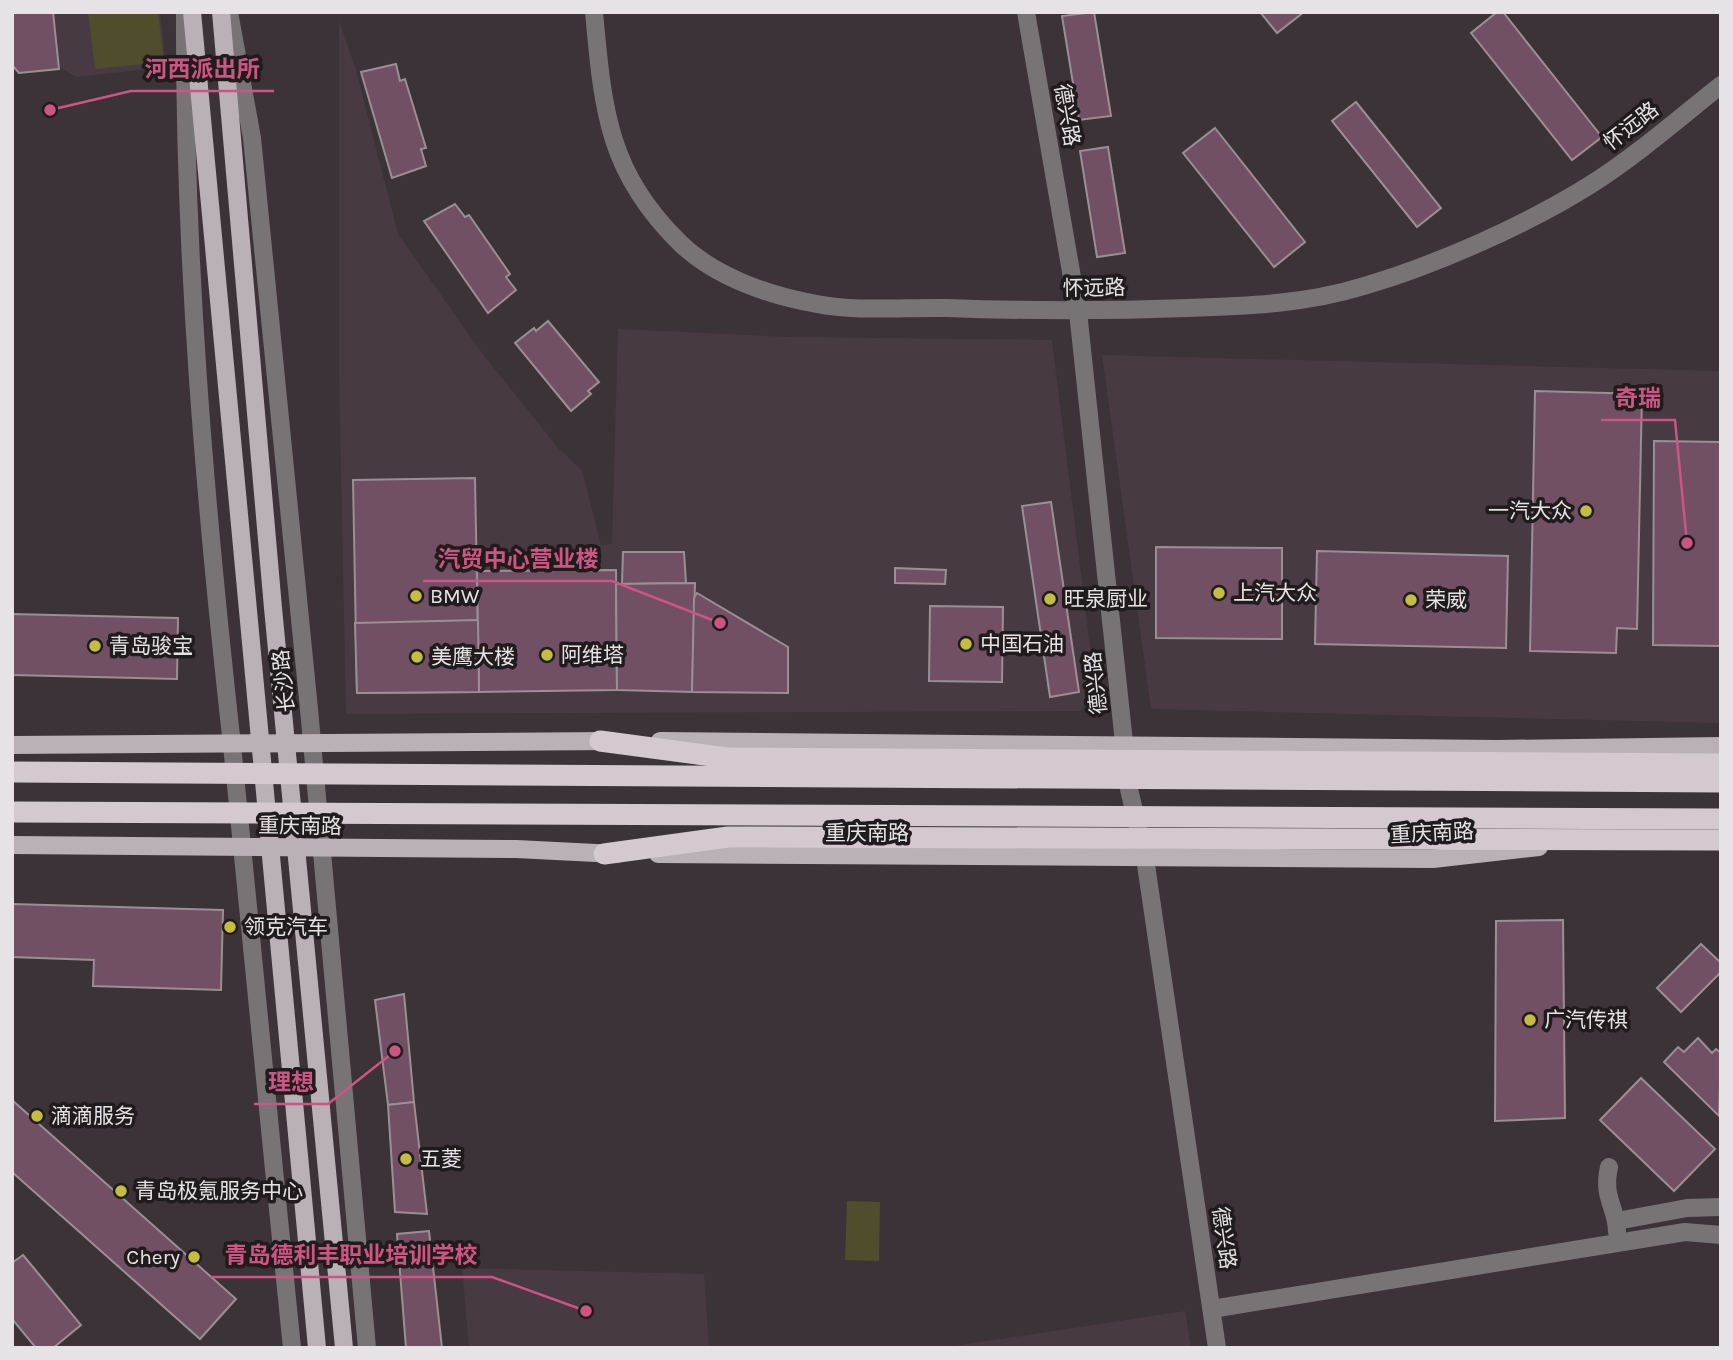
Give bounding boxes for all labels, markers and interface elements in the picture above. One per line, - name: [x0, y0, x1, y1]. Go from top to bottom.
- callout: 河西派出所: [131, 47, 274, 91]
- text: 河西派出所: [145, 56, 260, 83]
- street label: 德兴路: [1050, 82, 1084, 148]
- street label: 怀远路: [1599, 97, 1663, 155]
- street label: 怀远路: [1062, 275, 1126, 301]
- callout: 奇瑞: [1601, 376, 1675, 420]
- text: 奇瑞: [1615, 385, 1661, 412]
- place label: 一汽大众: [1488, 499, 1572, 523]
- marker: 一汽大众: [1578, 503, 1594, 519]
- callout: 汽贸中心营业楼: [423, 537, 612, 581]
- text: 汽贸中心营业楼: [438, 546, 599, 573]
- place label: 上汽大众: [1233, 581, 1317, 605]
- place label: BMW: [430, 584, 480, 608]
- marker: 上汽大众: [1211, 585, 1227, 601]
- place label: 旺泉厨业: [1064, 587, 1148, 611]
- marker: BMW: [408, 588, 424, 604]
- place label: 荣威: [1425, 588, 1467, 612]
- marker: 旺泉厨业: [1042, 591, 1058, 607]
- marker: 荣威: [1403, 592, 1419, 608]
- place label: 中国石油: [980, 632, 1064, 656]
- place label: 青岛骏宝: [109, 634, 193, 658]
- marker: 中国石油: [958, 636, 974, 652]
- marker: 青岛骏宝: [87, 638, 103, 654]
- place label: 阿维塔: [561, 643, 624, 667]
- place label: 美鹰大楼: [431, 645, 515, 669]
- marker: 阿维塔: [539, 647, 555, 663]
- street label: 长沙路: [269, 648, 299, 714]
- marker: 美鹰大楼: [409, 649, 425, 665]
- street label: 德兴路: [1081, 650, 1111, 716]
- street label: 重庆南路: [258, 813, 342, 839]
- street label: 重庆南路: [1389, 819, 1475, 847]
- street label: 重庆南路: [825, 821, 909, 845]
- place label: 领克汽车: [244, 915, 328, 939]
- marker: 领克汽车: [222, 919, 238, 935]
- place label: 广汽传祺: [1544, 1008, 1628, 1032]
- marker: 广汽传祺: [1522, 1012, 1538, 1028]
- callout: 理想: [254, 1060, 328, 1104]
- text: 理想: [268, 1069, 314, 1096]
- place label: 滴滴服务: [51, 1104, 135, 1128]
- marker: 滴滴服务: [29, 1108, 45, 1124]
- place label: 五菱: [420, 1147, 462, 1171]
- marker: 五菱: [398, 1151, 414, 1167]
- place label: 青岛极氪服务中心: [135, 1179, 303, 1203]
- marker: 青岛极氪服务中心: [113, 1183, 129, 1199]
- street label: 德兴路: [1208, 1205, 1240, 1271]
- callout: 青岛德利丰职业培训学校: [211, 1233, 492, 1277]
- text: 青岛德利丰职业培训学校: [225, 1242, 478, 1269]
- place label: Chery: [126, 1245, 180, 1269]
- marker: Chery: [186, 1249, 202, 1265]

